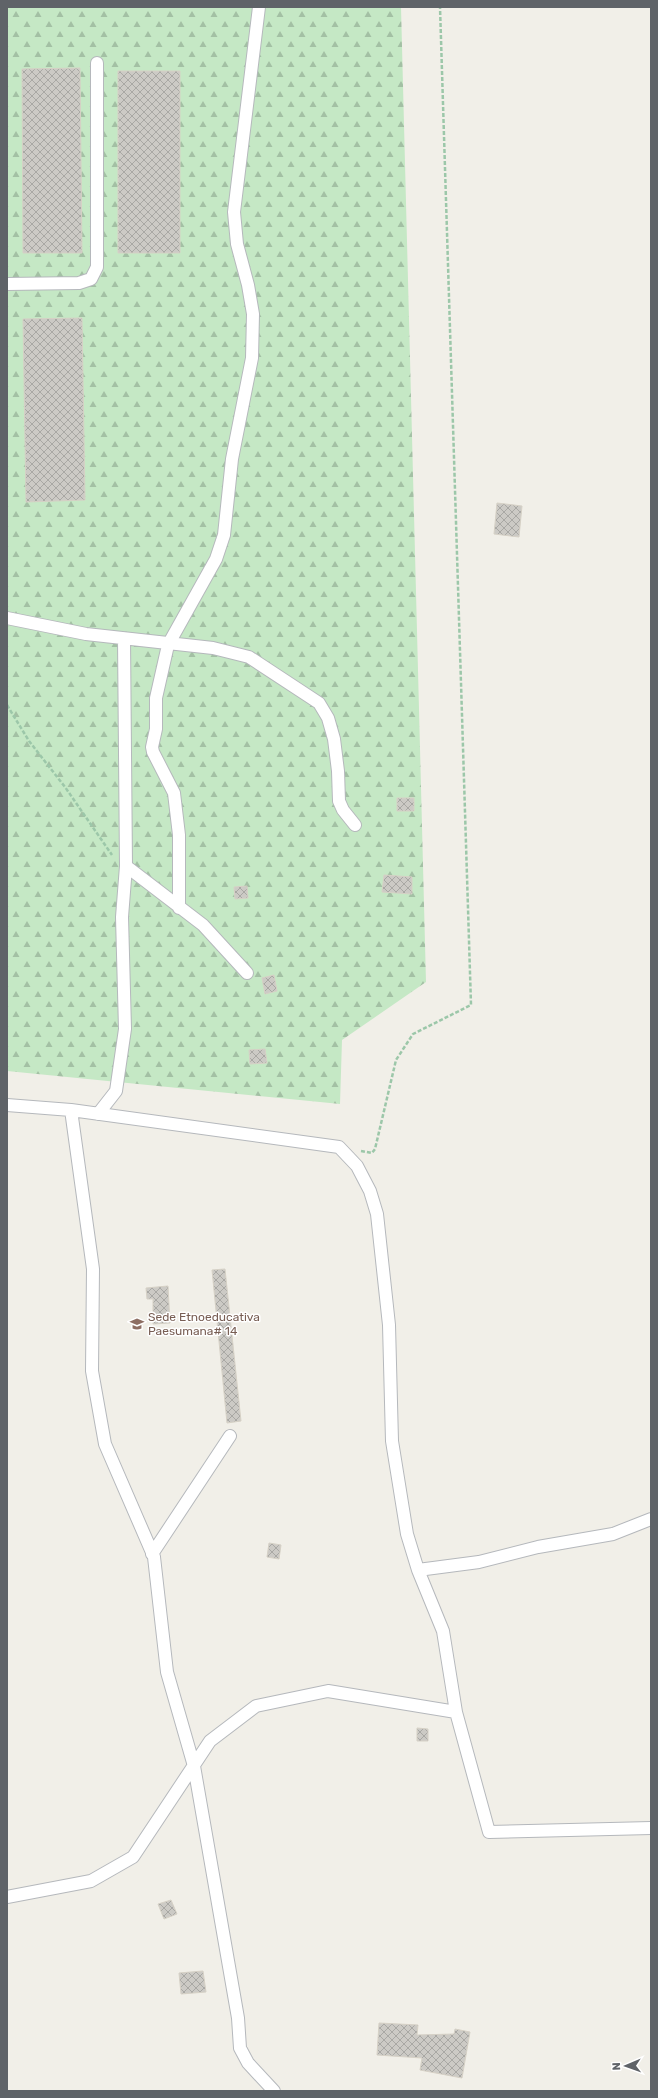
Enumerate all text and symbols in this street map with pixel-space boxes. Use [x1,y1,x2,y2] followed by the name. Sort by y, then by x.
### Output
[148,1310,260,1338] place label: Sede Etnoeducativa Paesumana# 14
[129,1316,145,1332] school or university icon: Sede Etnoeducativa Paesumana# 14
[606,2046,646,2086] north arrow
[610,2062,623,2071] text: N

